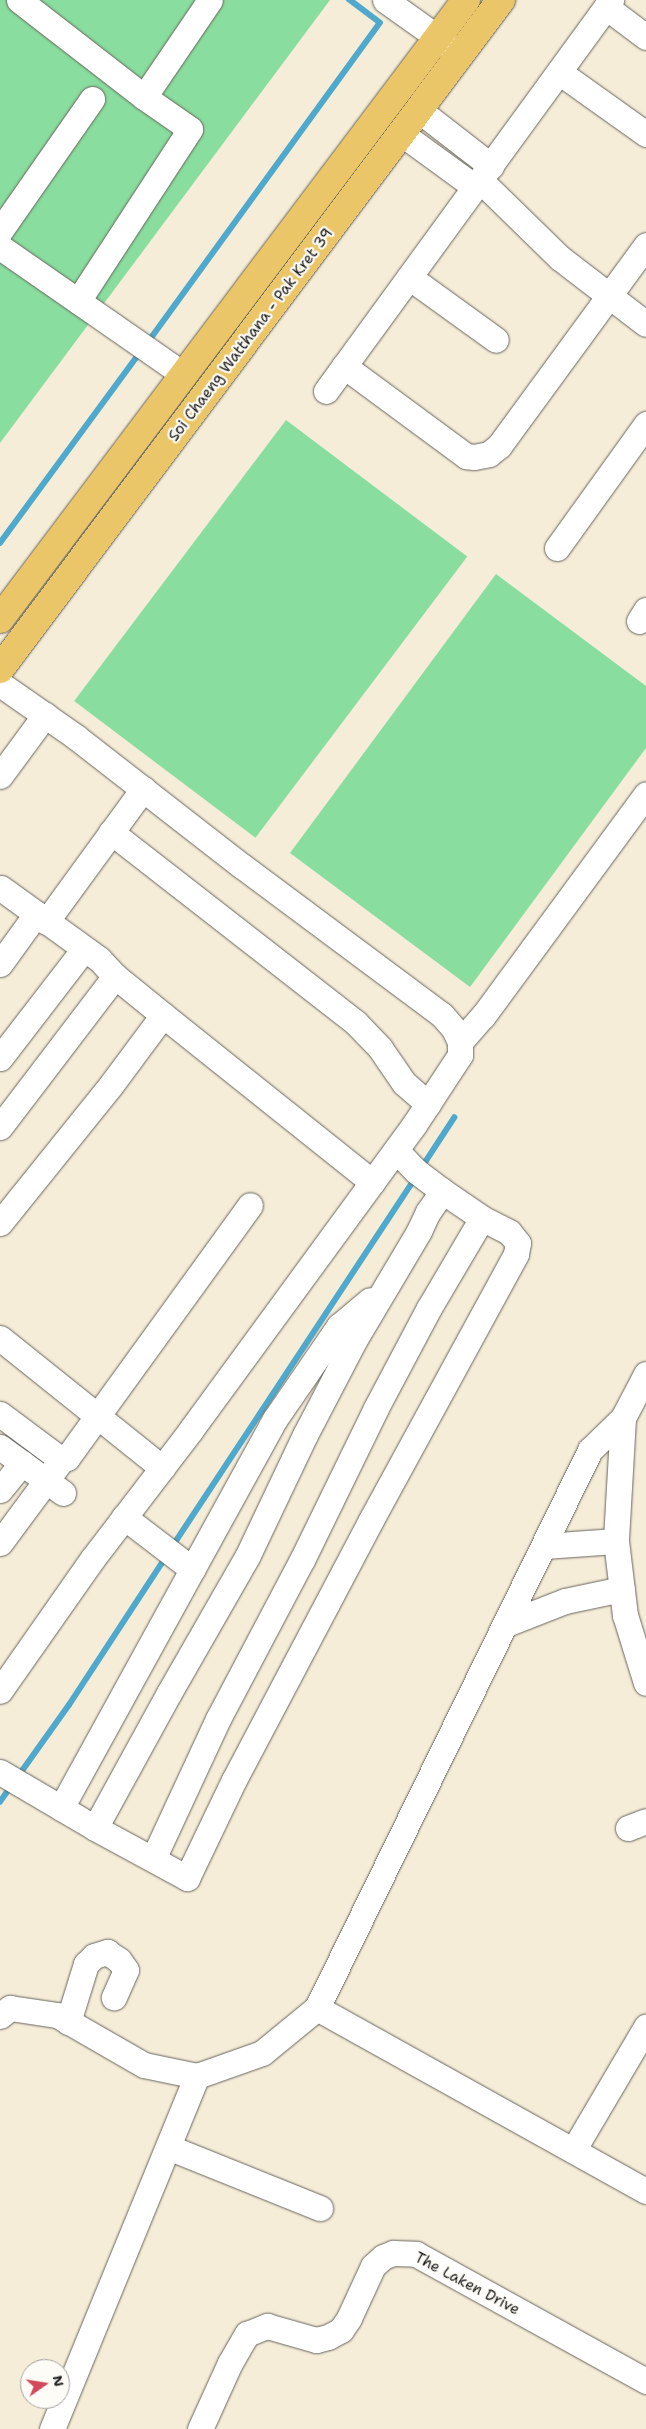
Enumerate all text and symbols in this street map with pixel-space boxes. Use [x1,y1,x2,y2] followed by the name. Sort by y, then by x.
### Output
[165,225,337,445] street label: Soi Chaeng Watthana - Pak Kret 39
[411,2249,523,2319] street label: The Laken Drive
[20,2359,70,2409] north arrow
[49,2373,69,2388] text: N

